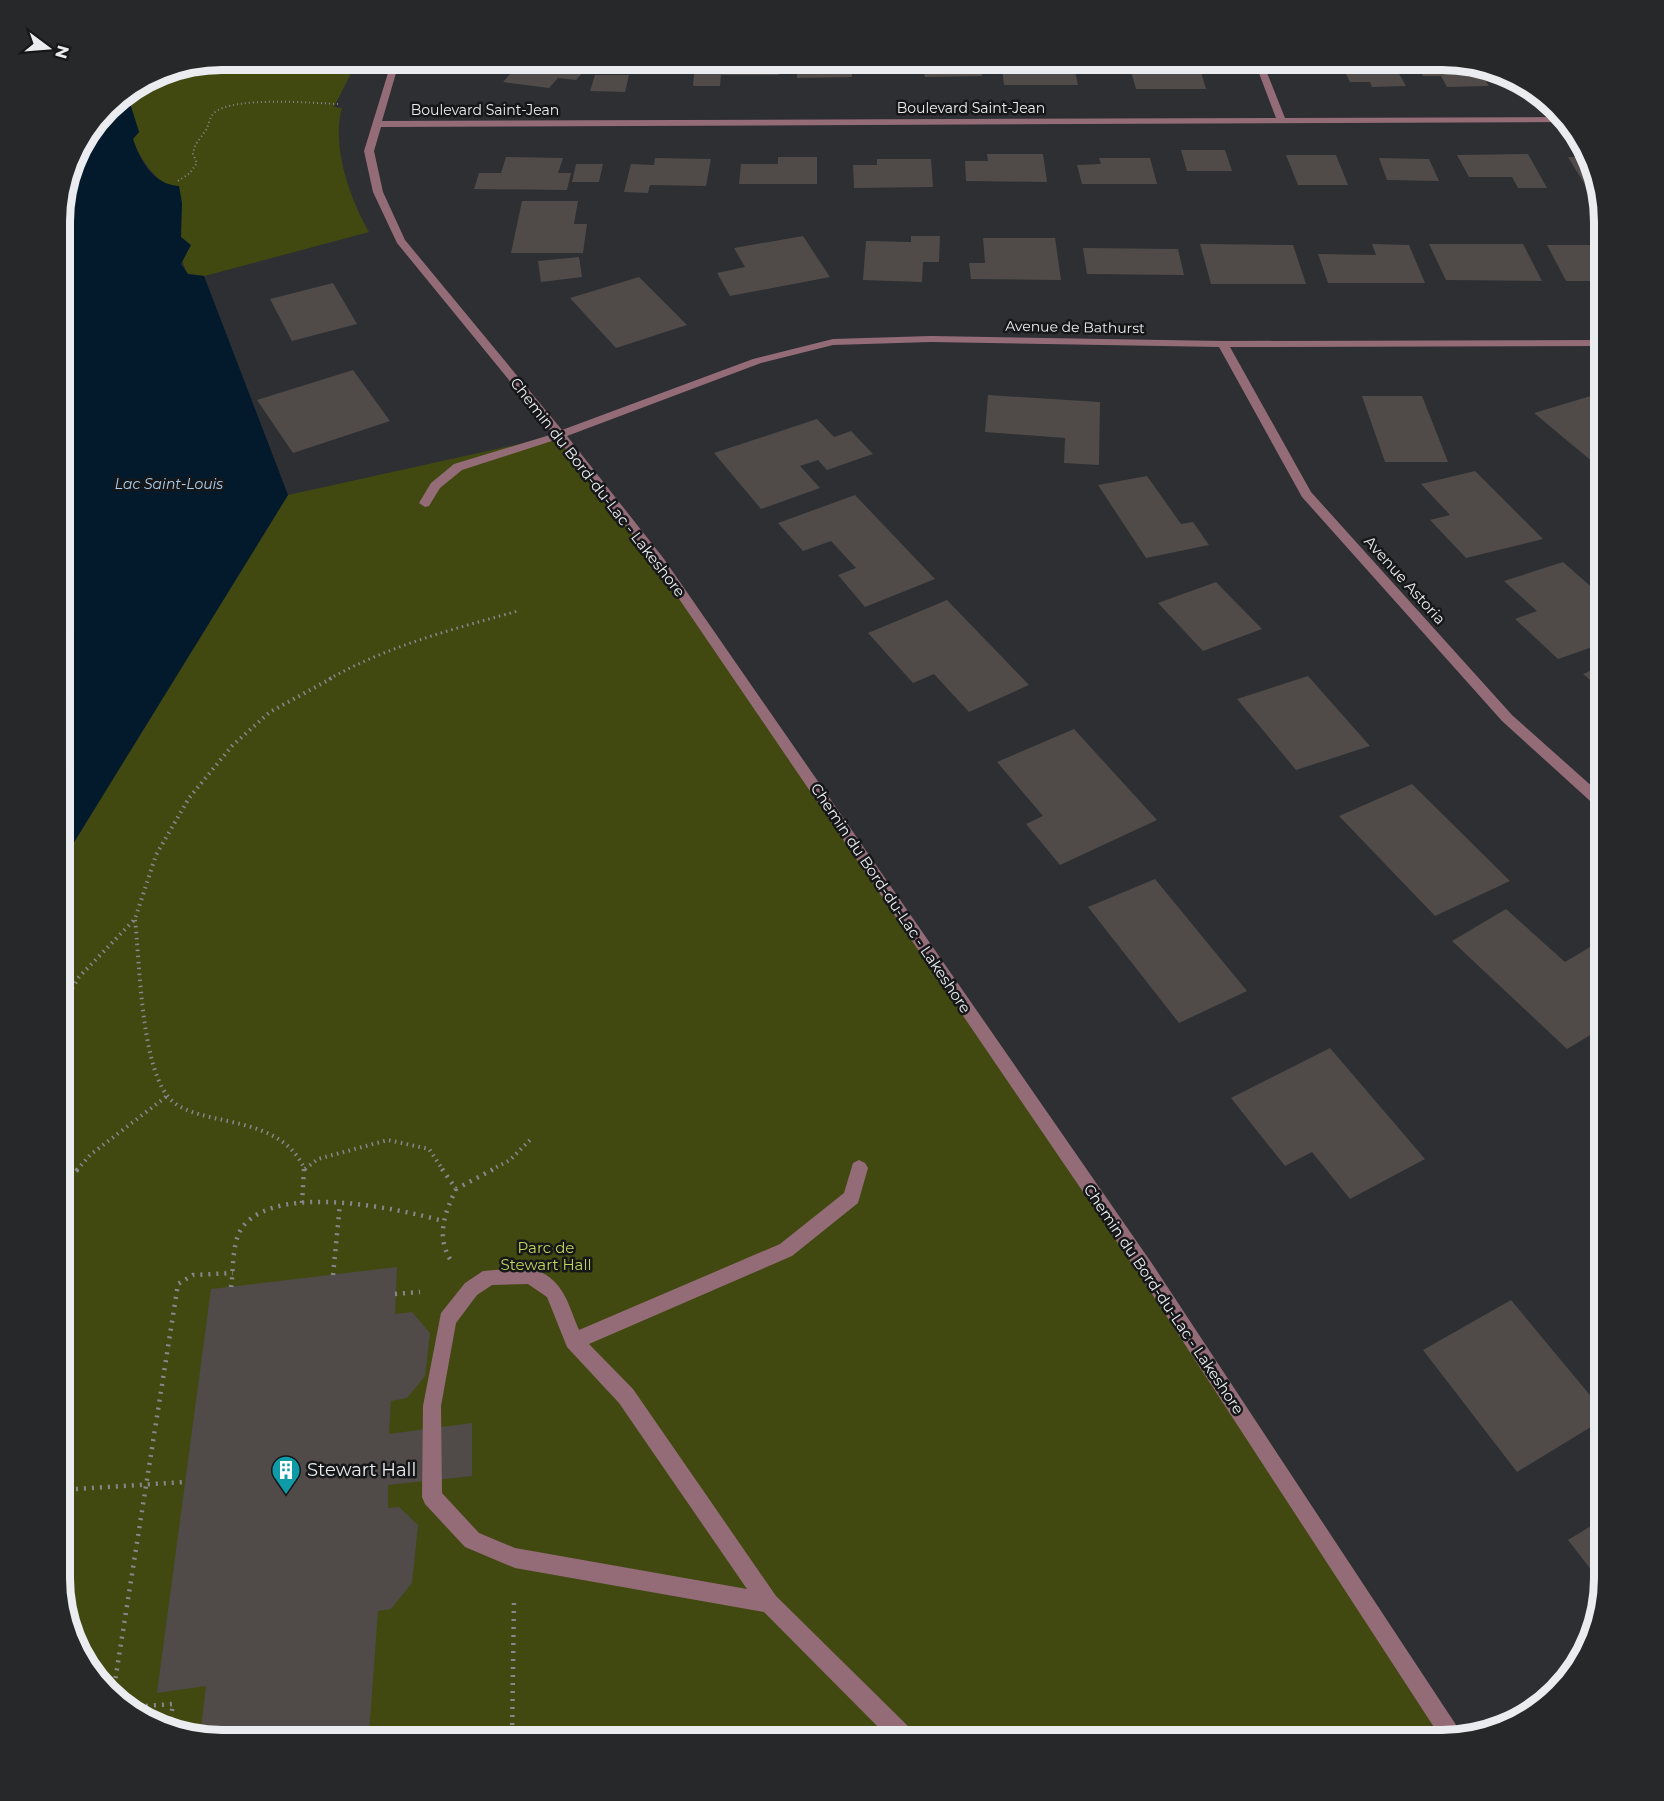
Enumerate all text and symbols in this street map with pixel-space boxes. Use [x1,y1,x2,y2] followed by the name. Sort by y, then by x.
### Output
[18,18,78,78] north arrow
[51,43,73,61] text: N
[897,99,1045,117] street label: Boulevard Saint-Jean
[411,101,559,119] street label: Boulevard Saint-Jean
[1005,317,1145,337] street label: Avenue de Bathurst
[506,373,690,601] street label: Chemin du Bord-du-Lac - Lakeshore
[115,475,223,493] water label: Lac Saint-Louis
[1360,532,1450,628] street label: Avenue Astoria
[807,779,975,1017] street label: Chemin du Bord-du-Lac - Lakeshore
[1080,1180,1248,1418] street label: Chemin du Bord-du-Lac - Lakeshore
[500,1238,592,1274] park label: Parc de Stewart Hall
[270,1454,302,1496] building icon: Stewart Hall
[307,1459,416,1481] place label: Stewart Hall

